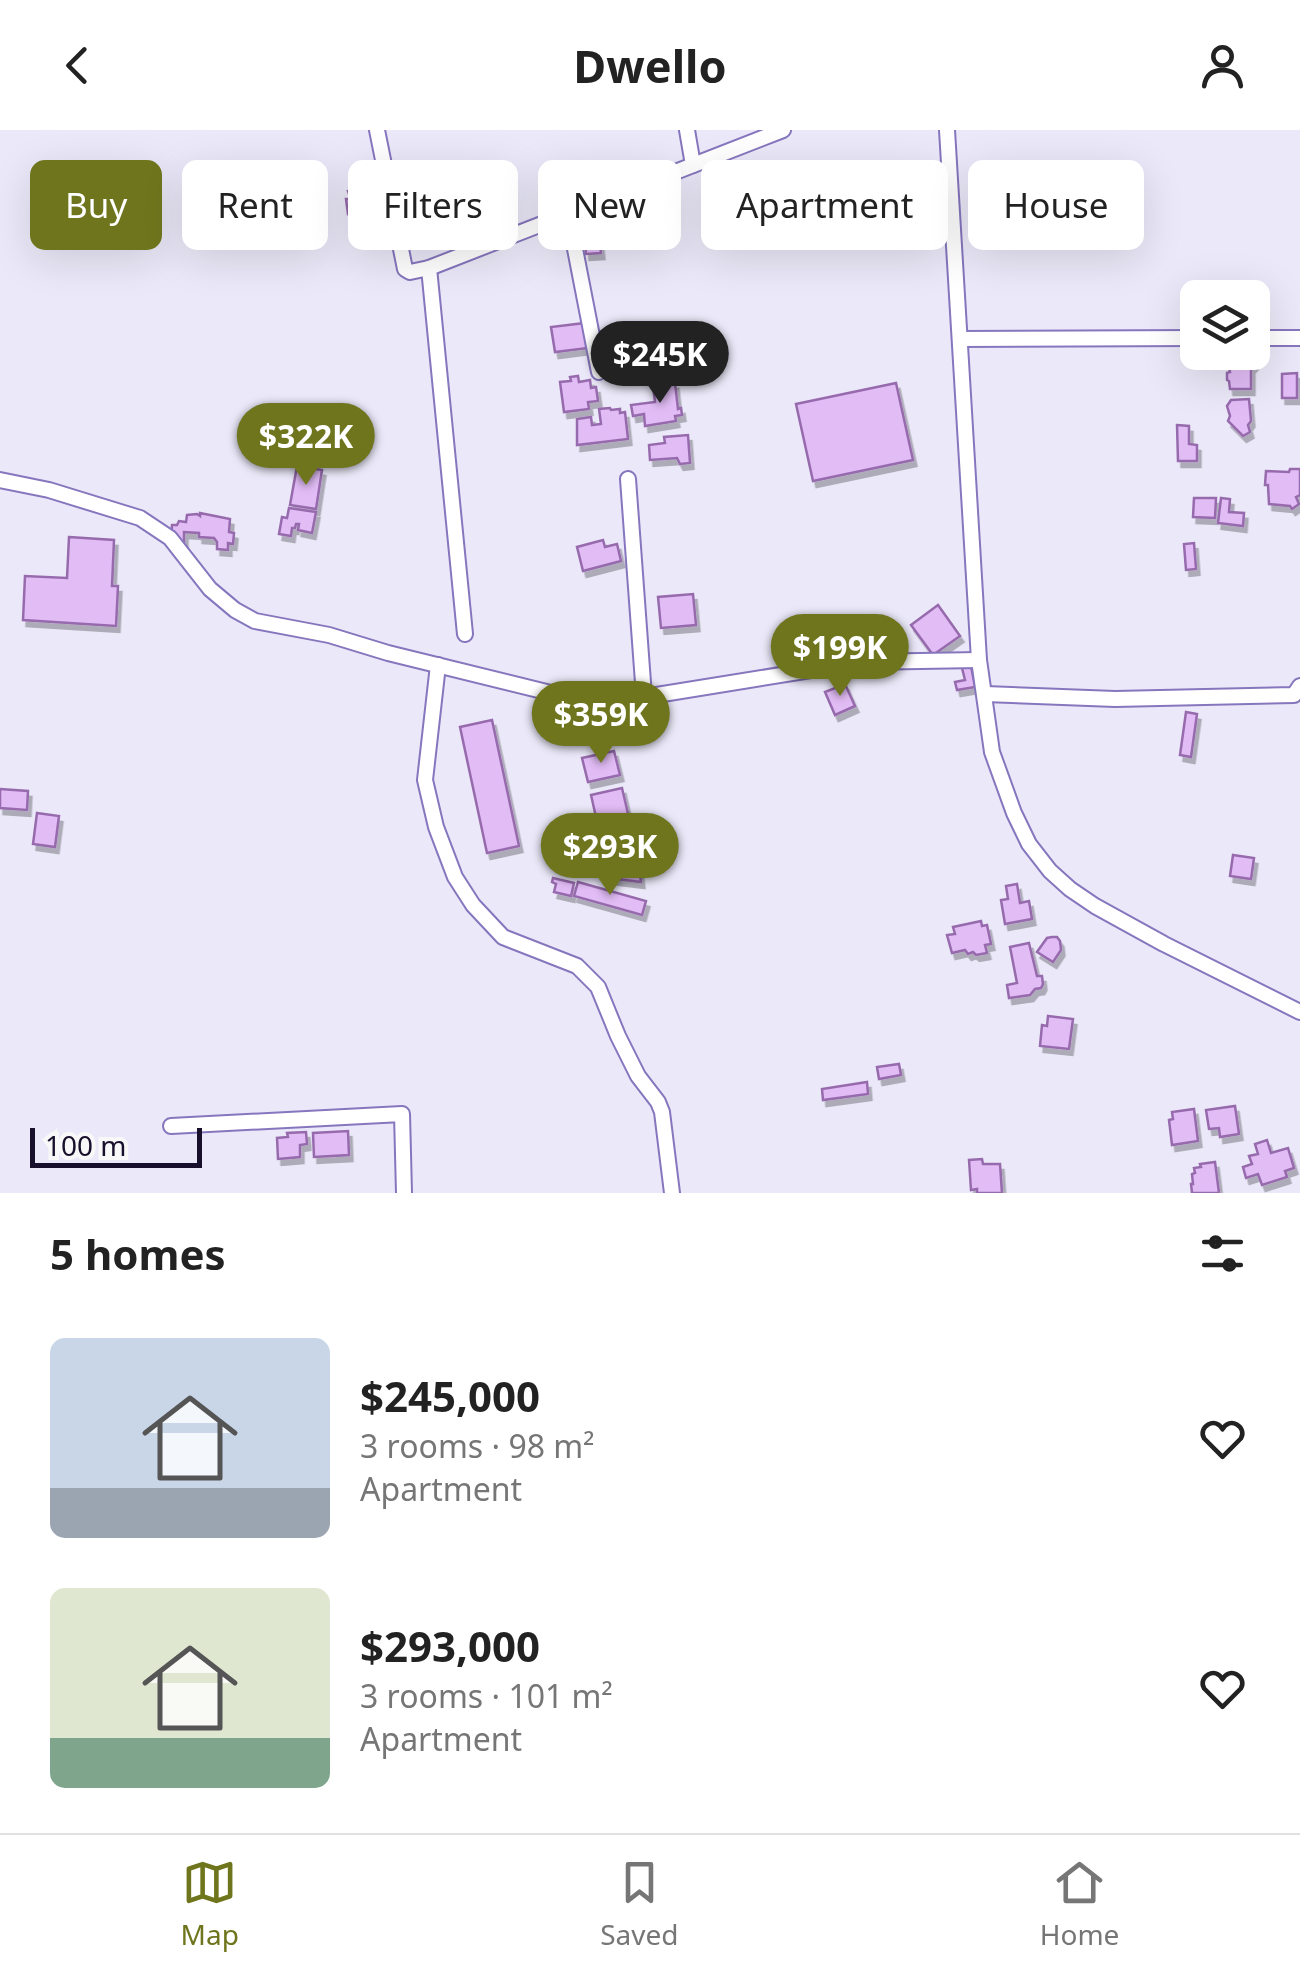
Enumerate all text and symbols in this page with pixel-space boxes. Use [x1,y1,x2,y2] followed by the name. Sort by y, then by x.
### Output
[573,35,727,96] text: Dwello
[50,38,105,93] icon: back
[1195,38,1250,93] icon: person
[30,160,162,250] chip: Buy
[182,160,328,250] chip: Rent
[348,160,518,250] chip: Filters
[538,160,681,250] chip: New
[701,160,948,250] chip: Apartment
[968,160,1144,250] chip: House
[1180,280,1270,370] map controls
[1180,280,1270,370] button: layers
[590,321,730,406] pin: $245K
[613,332,707,375] text: $245K
[236,403,376,488] pin: $322K
[259,414,353,457] text: $322K
[770,614,910,699] pin: $199K
[793,625,887,668] text: $199K
[531,681,671,766] pin: $359K
[554,692,648,735] text: $359K
[540,813,680,898] pin: $293K
[563,824,657,867] text: $293K
[30,1123,202,1168] scale bar
[45,1126,127,1164] text: 100 m
[50,1225,226,1282] text: 5 homes
[1195,1226,1250,1281] icon: filters
[360,1367,540,1424] text: $245,000
[130,1378,250,1498] icon: home
[1195,1411,1250,1466] icon: heart
[360,1424,594,1467] text: 3 rooms · 98 m²
[360,1467,522,1510] text: Apartment
[360,1617,540,1674] text: $293,000
[130,1628,250,1748] icon: home
[1195,1661,1250,1716] icon: heart
[360,1674,613,1717] text: 3 rooms · 101 m²
[360,1717,522,1760] text: Apartment
[181,1855,239,1953] tab: Map
[600,1855,678,1953] tab: Saved
[1040,1855,1119,1953] tab: Home

